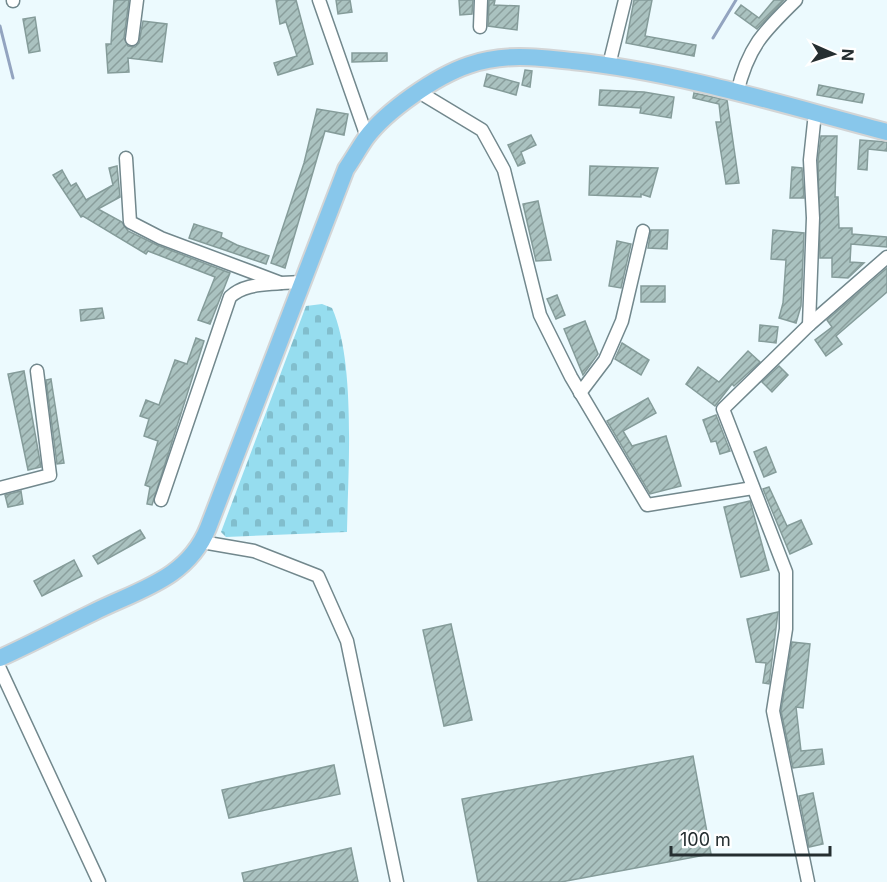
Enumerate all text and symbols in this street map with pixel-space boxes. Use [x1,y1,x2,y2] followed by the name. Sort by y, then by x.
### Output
[803,24,863,84] north arrow
[838,48,858,61] text: N
[671,819,830,857] scale bar
[680,829,731,850] text: 100 m

